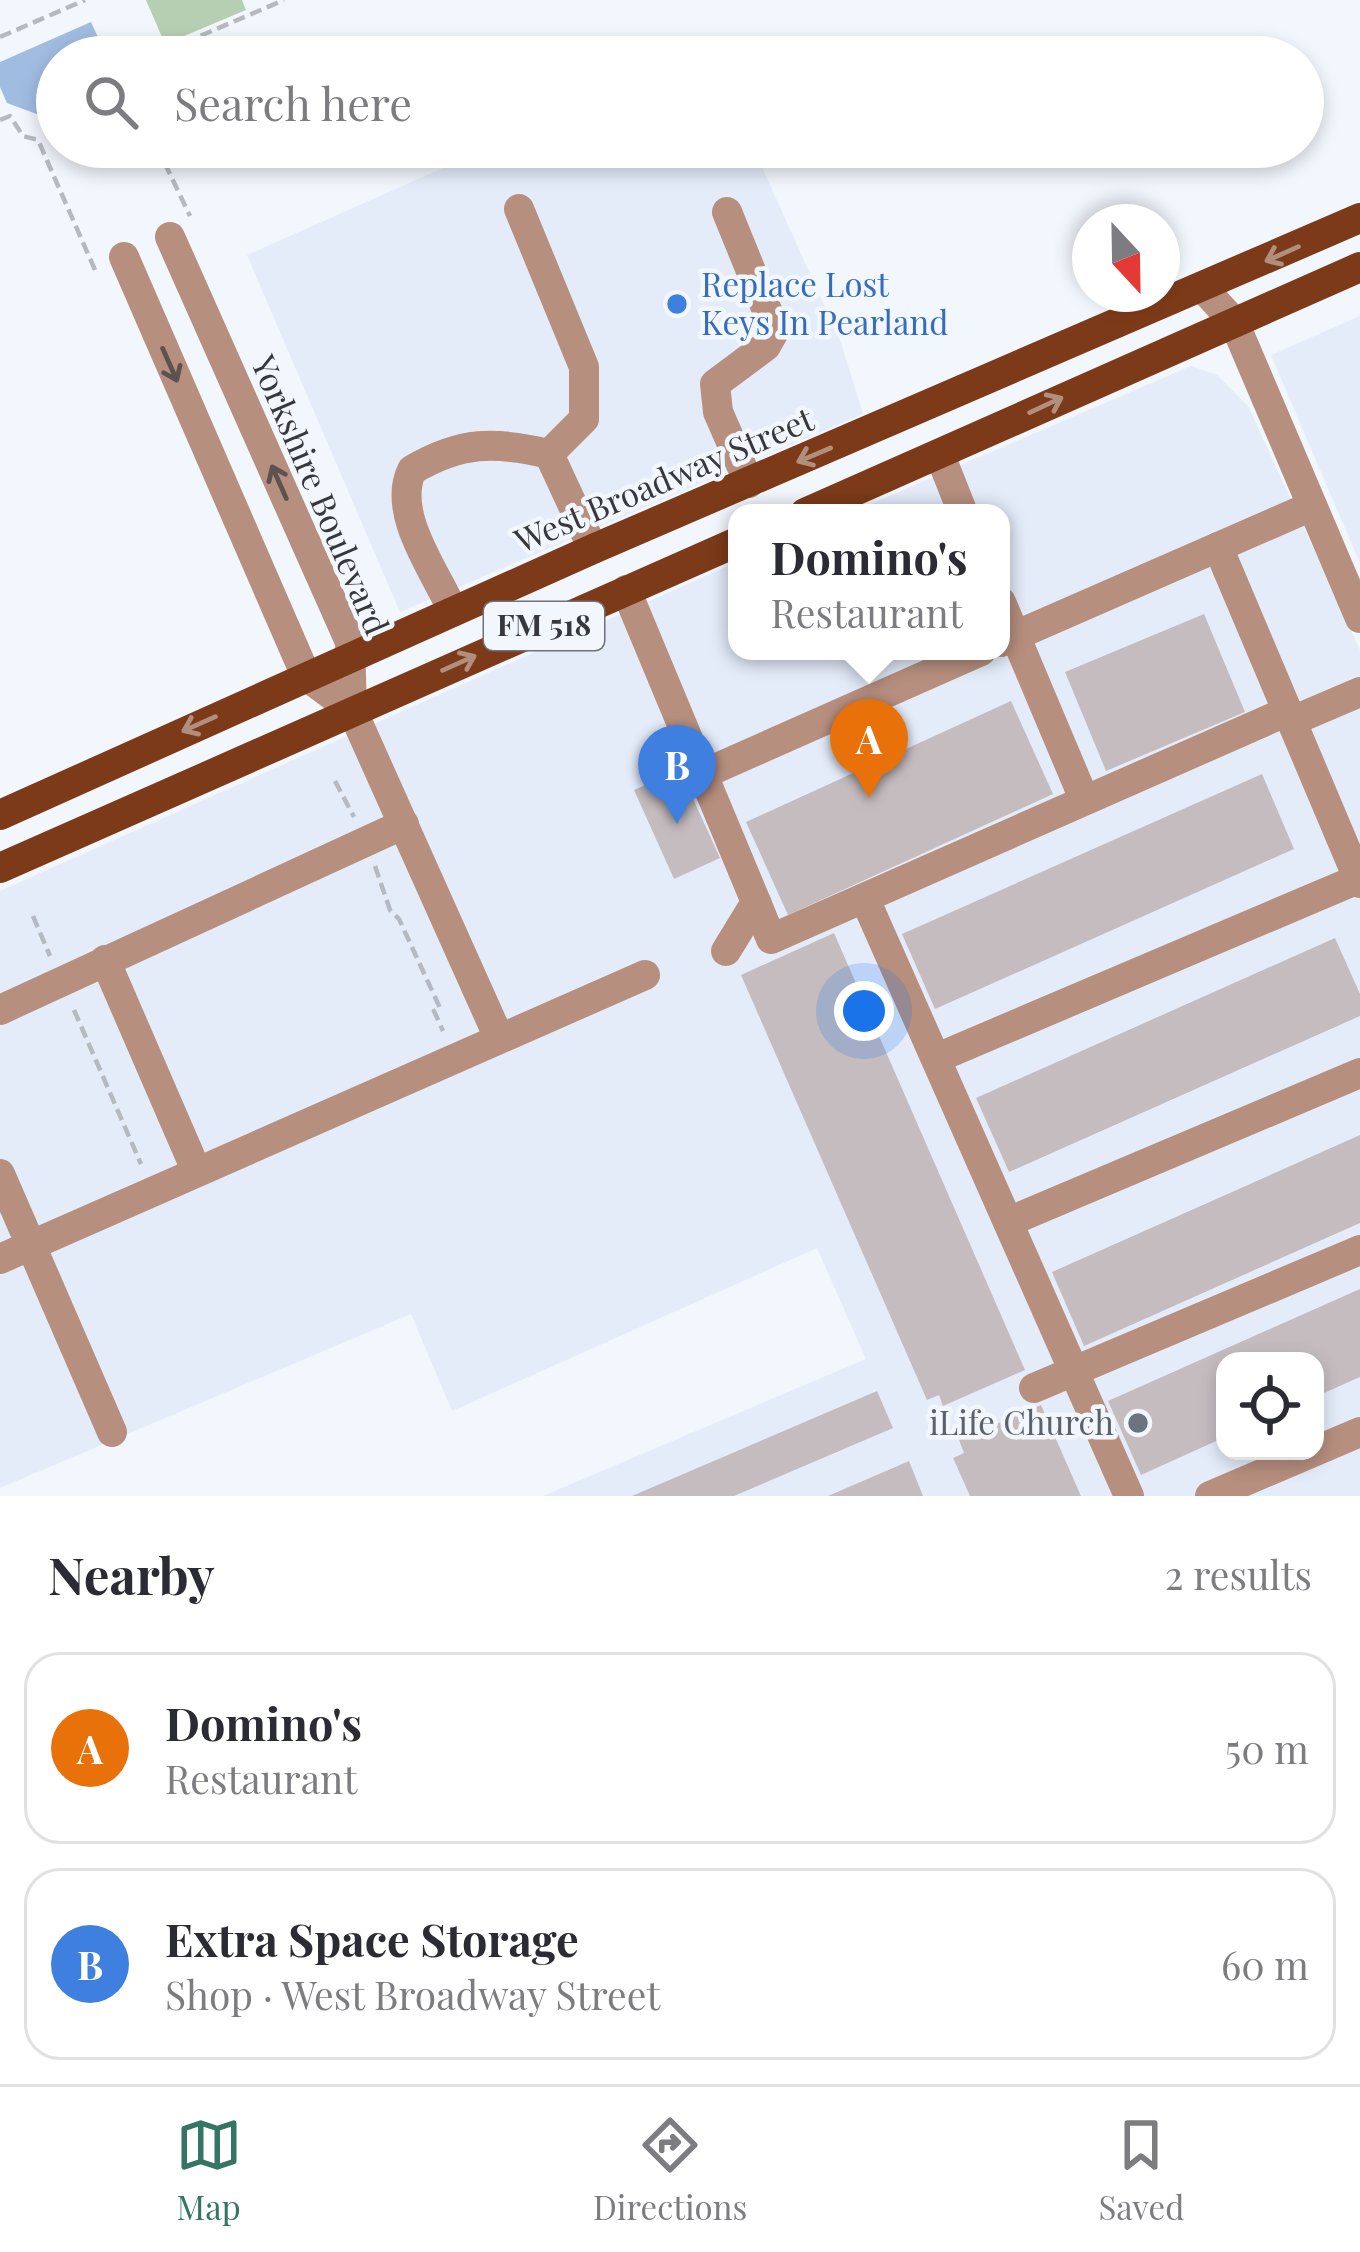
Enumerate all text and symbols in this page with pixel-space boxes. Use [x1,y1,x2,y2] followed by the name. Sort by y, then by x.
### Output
[36,36,1324,168] search box
[78,69,144,135] icon: search
[174,72,412,132] text: Search here
[1072,204,1180,312] north arrow
[1265,244,1301,266] one-way arrow
[701,261,948,343] place label: Replace Lost Keys In Pearland
[664,291,690,317] marker: Replace Lost Keys In Pearland
[161,346,183,382] one-way arrow
[243,347,401,641] street label: Yorkshire Boulevard
[1027,393,1063,415] one-way arrow
[506,395,821,561] street label: West Broadway Street
[796,445,832,467] one-way arrow
[266,465,288,501] one-way arrow
[728,504,1010,660] popup
[771,526,967,586] text: Domino's
[771,586,963,638] text: Restaurant
[484,602,604,650] road number: FM 518
[440,651,476,673] one-way arrow
[830,699,908,798] pin: A
[182,715,218,737] one-way arrow
[638,725,716,824] pin: B
[834,981,894,1041] your location
[1216,1352,1324,1460] map controls
[1216,1352,1324,1460] button: locate
[929,1399,1114,1443] place label: iLife Church
[1125,1410,1151,1436] marker: iLife Church
[48,1540,214,1608] text: Nearby
[1165,1548,1312,1600] text: 2 results
[165,1692,362,1752] text: Domino's
[77,1722,103,1774] text: A
[1225,1722,1309,1774] text: 50 m
[165,1752,357,1804] text: Restaurant
[165,1908,579,1968] text: Extra Space Storage
[77,1938,103,1990] text: B
[1221,1938,1309,1990] text: 60 m
[165,1968,660,2020] text: Shop · West Broadway Street
[176,2112,242,2228] tab: Map
[593,2112,747,2228] tab: Directions
[1099,2112,1184,2228] tab: Saved

